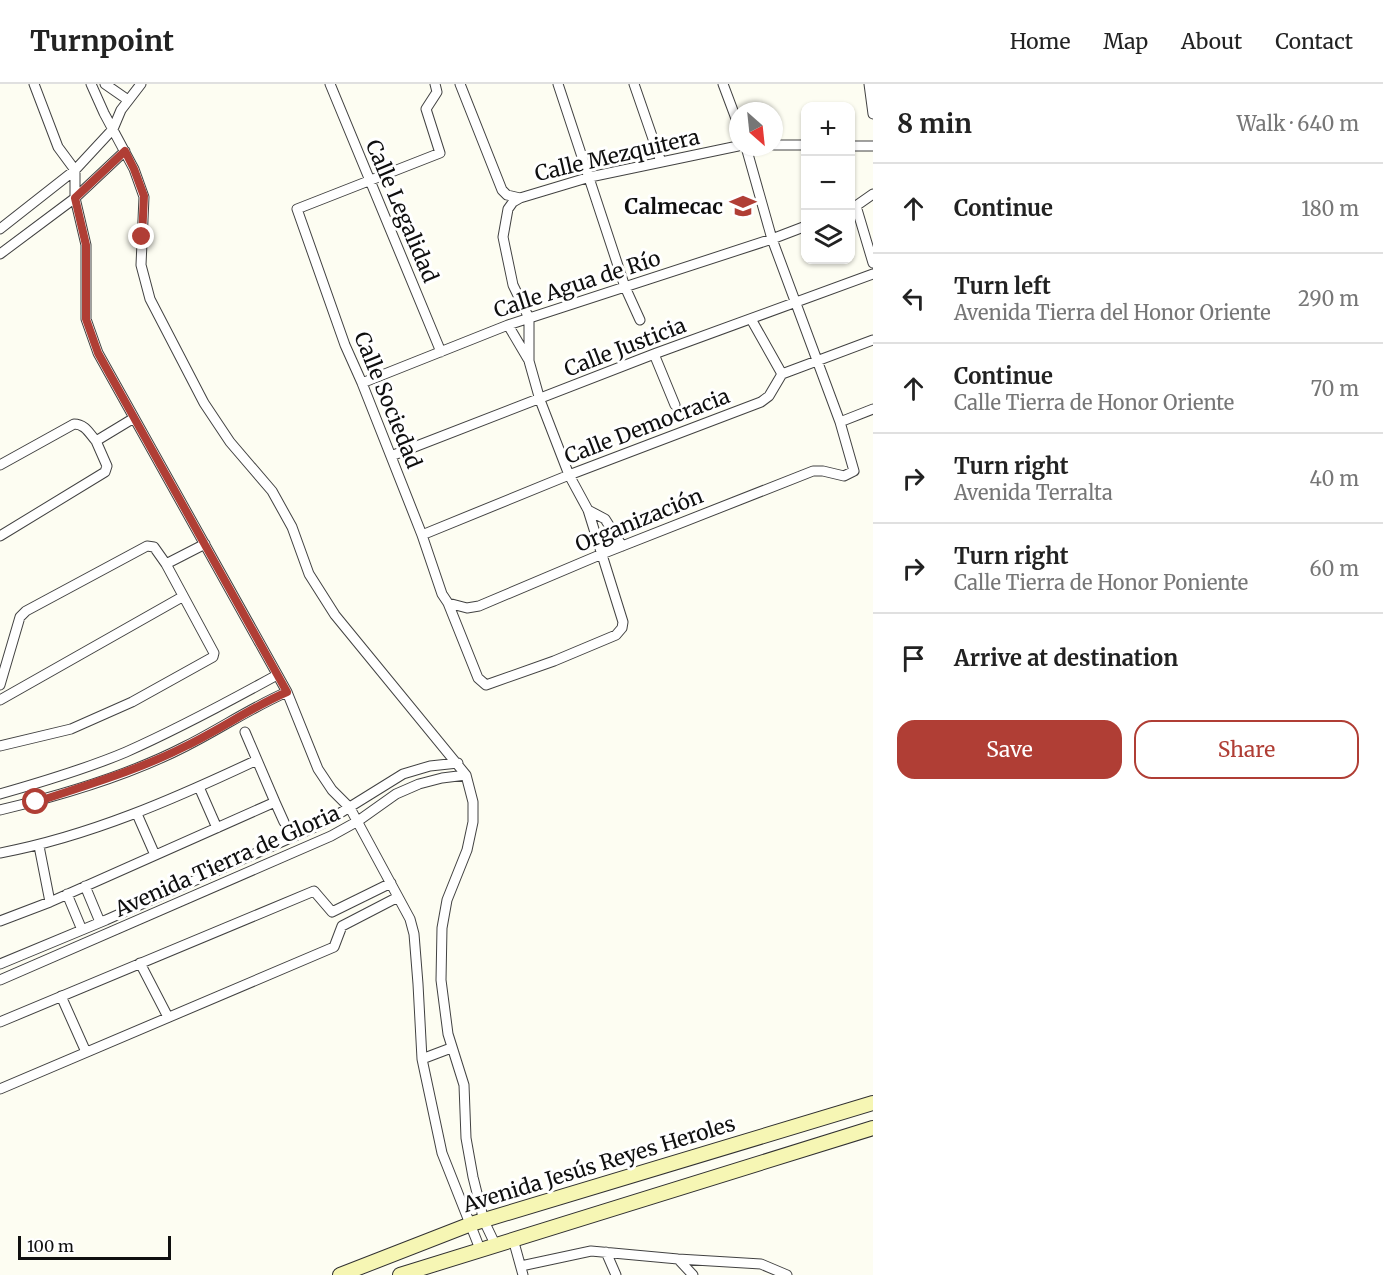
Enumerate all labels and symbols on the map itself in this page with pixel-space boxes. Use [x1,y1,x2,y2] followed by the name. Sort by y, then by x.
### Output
[729,102,783,156] north arrow
[532,123,702,187] street label: Calle Mezquitera
[360,135,444,287] street label: Calle Legalidad
[728,191,758,221] school or university icon: Calmecac
[625,193,723,220] place label: Calmecac
[128,223,154,249] route end
[490,244,664,324] street label: Calle Agua de Río
[560,311,690,383] street label: Calle Justicia
[348,328,428,473] street label: Calle Sociedad
[561,382,733,470] street label: Calle Democracia
[571,482,707,558] street label: Organización
[22,788,48,814] route start
[109,799,344,923] street label: Avenida Tierra de Gloria
[459,1110,738,1219] street label: Avenida Jesús Reyes Heroles
[18,1233,171,1260] scale bar

